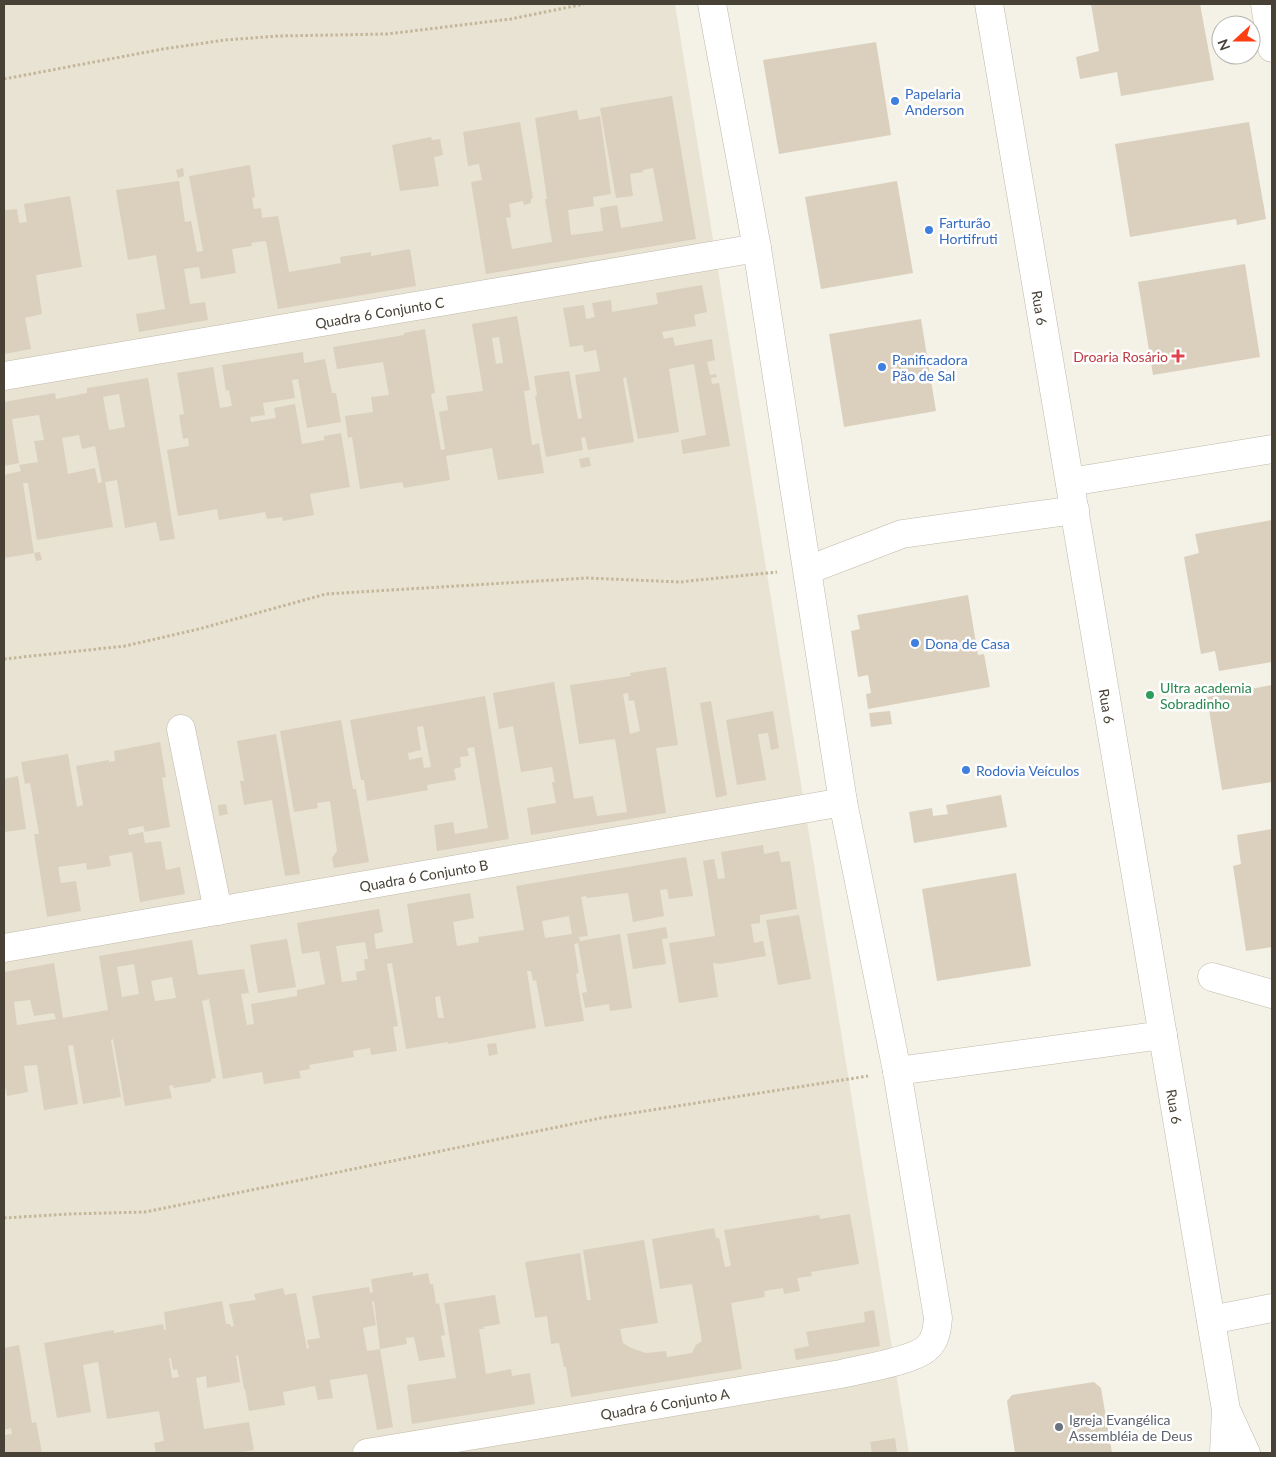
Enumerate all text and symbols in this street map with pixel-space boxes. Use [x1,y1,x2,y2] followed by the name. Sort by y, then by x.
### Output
[1211,15,1261,65] north arrow
[1214,37,1233,53] text: N
[905,85,964,118] place label: Papelaria Anderson
[889,95,901,107] marker: Papelaria Anderson
[939,214,998,247] place label: Farturão Hortifruti
[923,224,935,236] marker: Farturão Hortifruti
[1029,289,1051,326] street label: Rua 6
[314,293,446,331] street label: Quadra 6 Conjunto C
[1073,348,1168,365] place label: Droaria Rosário
[1172,350,1184,362] marker: Droaria Rosário
[892,351,968,384] place label: Panificadora Pão de Sal
[876,361,888,373] marker: Panificadora Pão de Sal
[925,635,1010,652] place label: Dona de Casa
[909,637,921,649] marker: Dona de Casa
[1160,679,1252,712] place label: Ultra academia Sobradinho
[1096,687,1119,725] street label: Rua 6
[1144,689,1156,701] marker: Ultra academia Sobradinho
[976,762,1079,779] place label: Rodovia Veículos
[960,764,972,776] marker: Rodovia Veículos
[358,855,489,895] street label: Quadra 6 Conjunto B
[1164,1088,1186,1125] street label: Rua 6
[599,1384,731,1422] street label: Quadra 6 Conjunto A
[1069,1411,1193,1444] place label: Igreja Evangélica Assembléia de Deus
[1053,1421,1065,1433] marker: Igreja Evangélica Assembléia de Deus

